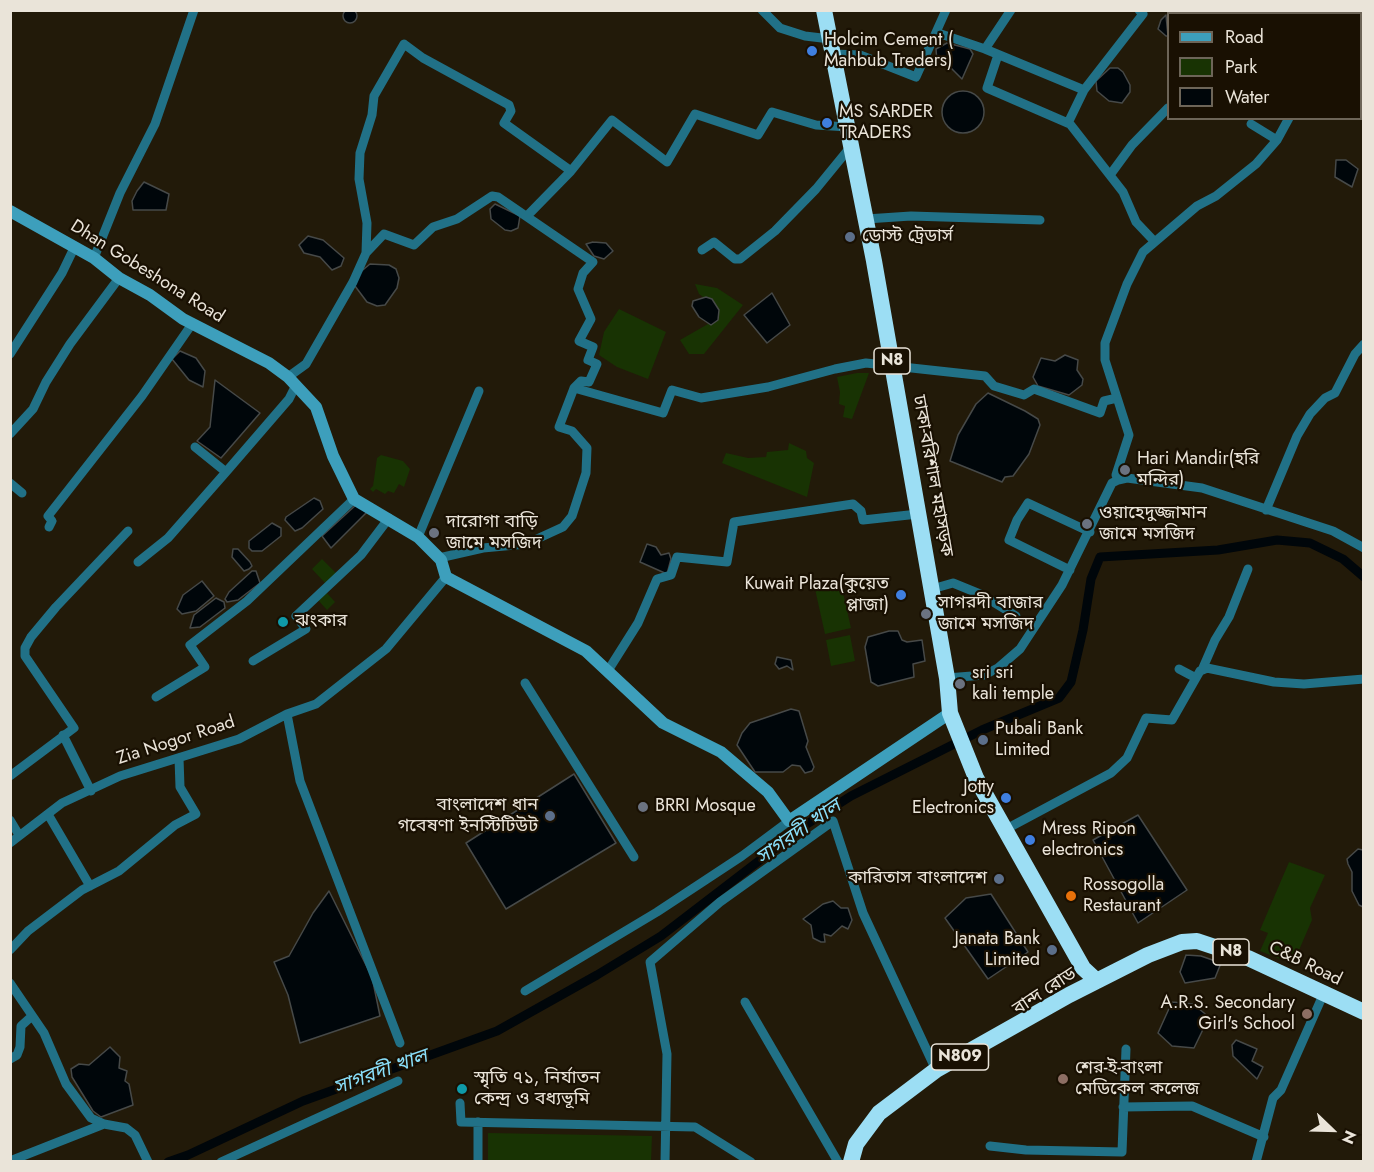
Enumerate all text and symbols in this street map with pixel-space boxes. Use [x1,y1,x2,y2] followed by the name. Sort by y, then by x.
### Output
[1167,12,1362,120] legend
[1225,24,1264,50] text: Road
[824,30,953,72] place label: Holcim Cement ( Mahbub Treders)
[805,44,819,58] marker: Holcim Cement ( Mahbub Treders)
[1225,54,1257,80] text: Park
[1225,84,1269,110] text: Water
[839,102,933,144] place label: MS SARDER TRADERS
[820,116,834,130] marker: MS SARDER TRADERS
[66,216,228,328] street label: Dhan Gobeshona Road
[862,226,953,248] place label: ডোস্ট ট্রেডার্স
[843,230,857,244] marker: ডোস্ট ট্রেডার্স
[874,348,910,374] road number: N8
[907,394,957,558] street label: ঢাকা-বরিশাল মহাসড়ক
[1137,449,1259,492] place label: Hari Mandir(হরি মন্দির)
[1118,463,1132,477] marker: Hari Mandir(হরি মন্দির)
[1099,503,1207,546] place label: ওয়াহেদুজ্জামান জামে মসজিদ
[446,512,542,554] place label: দারোগা বাড়ি জামে মসজিদ
[1080,517,1094,531] marker: ওয়াহেদুজ্জামান জামে মসজিদ
[427,526,441,540] marker: দারোগা বাড়ি জামে মসজিদ
[744,574,889,616] place label: Kuwait Plaza(কুয়েত প্লাজা)
[894,588,908,602] marker: Kuwait Plaza(কুয়েত প্লাজা)
[938,593,1043,636] place label: সাগরদী বাজার জামে মসজিদ
[919,607,933,621] marker: সাগরদী বাজার জামে মসজিদ
[295,611,347,633] place label: ঝংকার
[276,615,290,629] marker: ঝংকার
[972,663,1054,706] place label: sri sri kali temple
[953,677,967,691] marker: sri sri kali temple
[114,712,238,770] street label: Zia Nogor Road
[995,719,1083,762] place label: Pubali Bank Limited
[976,733,990,747] marker: Pubali Bank Limited
[912,777,994,820] place label: Jotty Electronics
[999,791,1013,805] marker: Jotty Electronics
[398,795,538,838] place label: বাংলাদেশ ধান গবেষণা ইনস্টিটিউট
[752,795,846,871] water label: সাগরদী খাল
[655,796,756,818] place label: BRRI Mosque
[636,800,650,814] marker: BRRI Mosque
[543,809,557,823] marker: বাংলাদেশ ধান গবেষণা ইনস্টিটিউট
[1042,819,1136,862] place label: Mress Ripon electronics
[1023,833,1037,847] marker: Mress Ripon electronics
[848,868,987,890] place label: কারিতাস বাংলাদেশ
[992,872,1006,886] marker: কারিতাস বাংলাদেশ
[1083,875,1164,918] place label: Rossogolla Restaurant
[1064,889,1078,903] marker: Rossogolla Restaurant
[954,929,1040,972] place label: Janata Bank Limited
[1265,937,1345,991] street label: C&B Road
[1213,939,1249,965] road number: N8
[1045,943,1059,957] marker: Janata Bank Limited
[1009,964,1081,1020] street label: বান্দ রোড
[1160,993,1295,1036] place label: A.R.S. Secondary Girl's School
[1300,1007,1314,1021] marker: A.R.S. Secondary Girl's School
[932,1044,988,1070] road number: N809
[331,1045,431,1101] water label: সাগরদী খাল
[1075,1058,1199,1100] place label: শের-ই-বাংলা মেডিকেল কলেজ
[474,1068,600,1110] place label: স্মৃতি ৭১, নির্যাতন কেন্দ্র ও বধ্যভূমি
[1056,1072,1070,1086] marker: শের-ই-বাংলা মেডিকেল কলেজ
[455,1082,469,1096] marker: স্মৃতি ৭১, নির্যাতন কেন্দ্র ও বধ্যভূমি
[1302,1100,1362,1160] north arrow
[1336,1127,1362,1148] text: N

